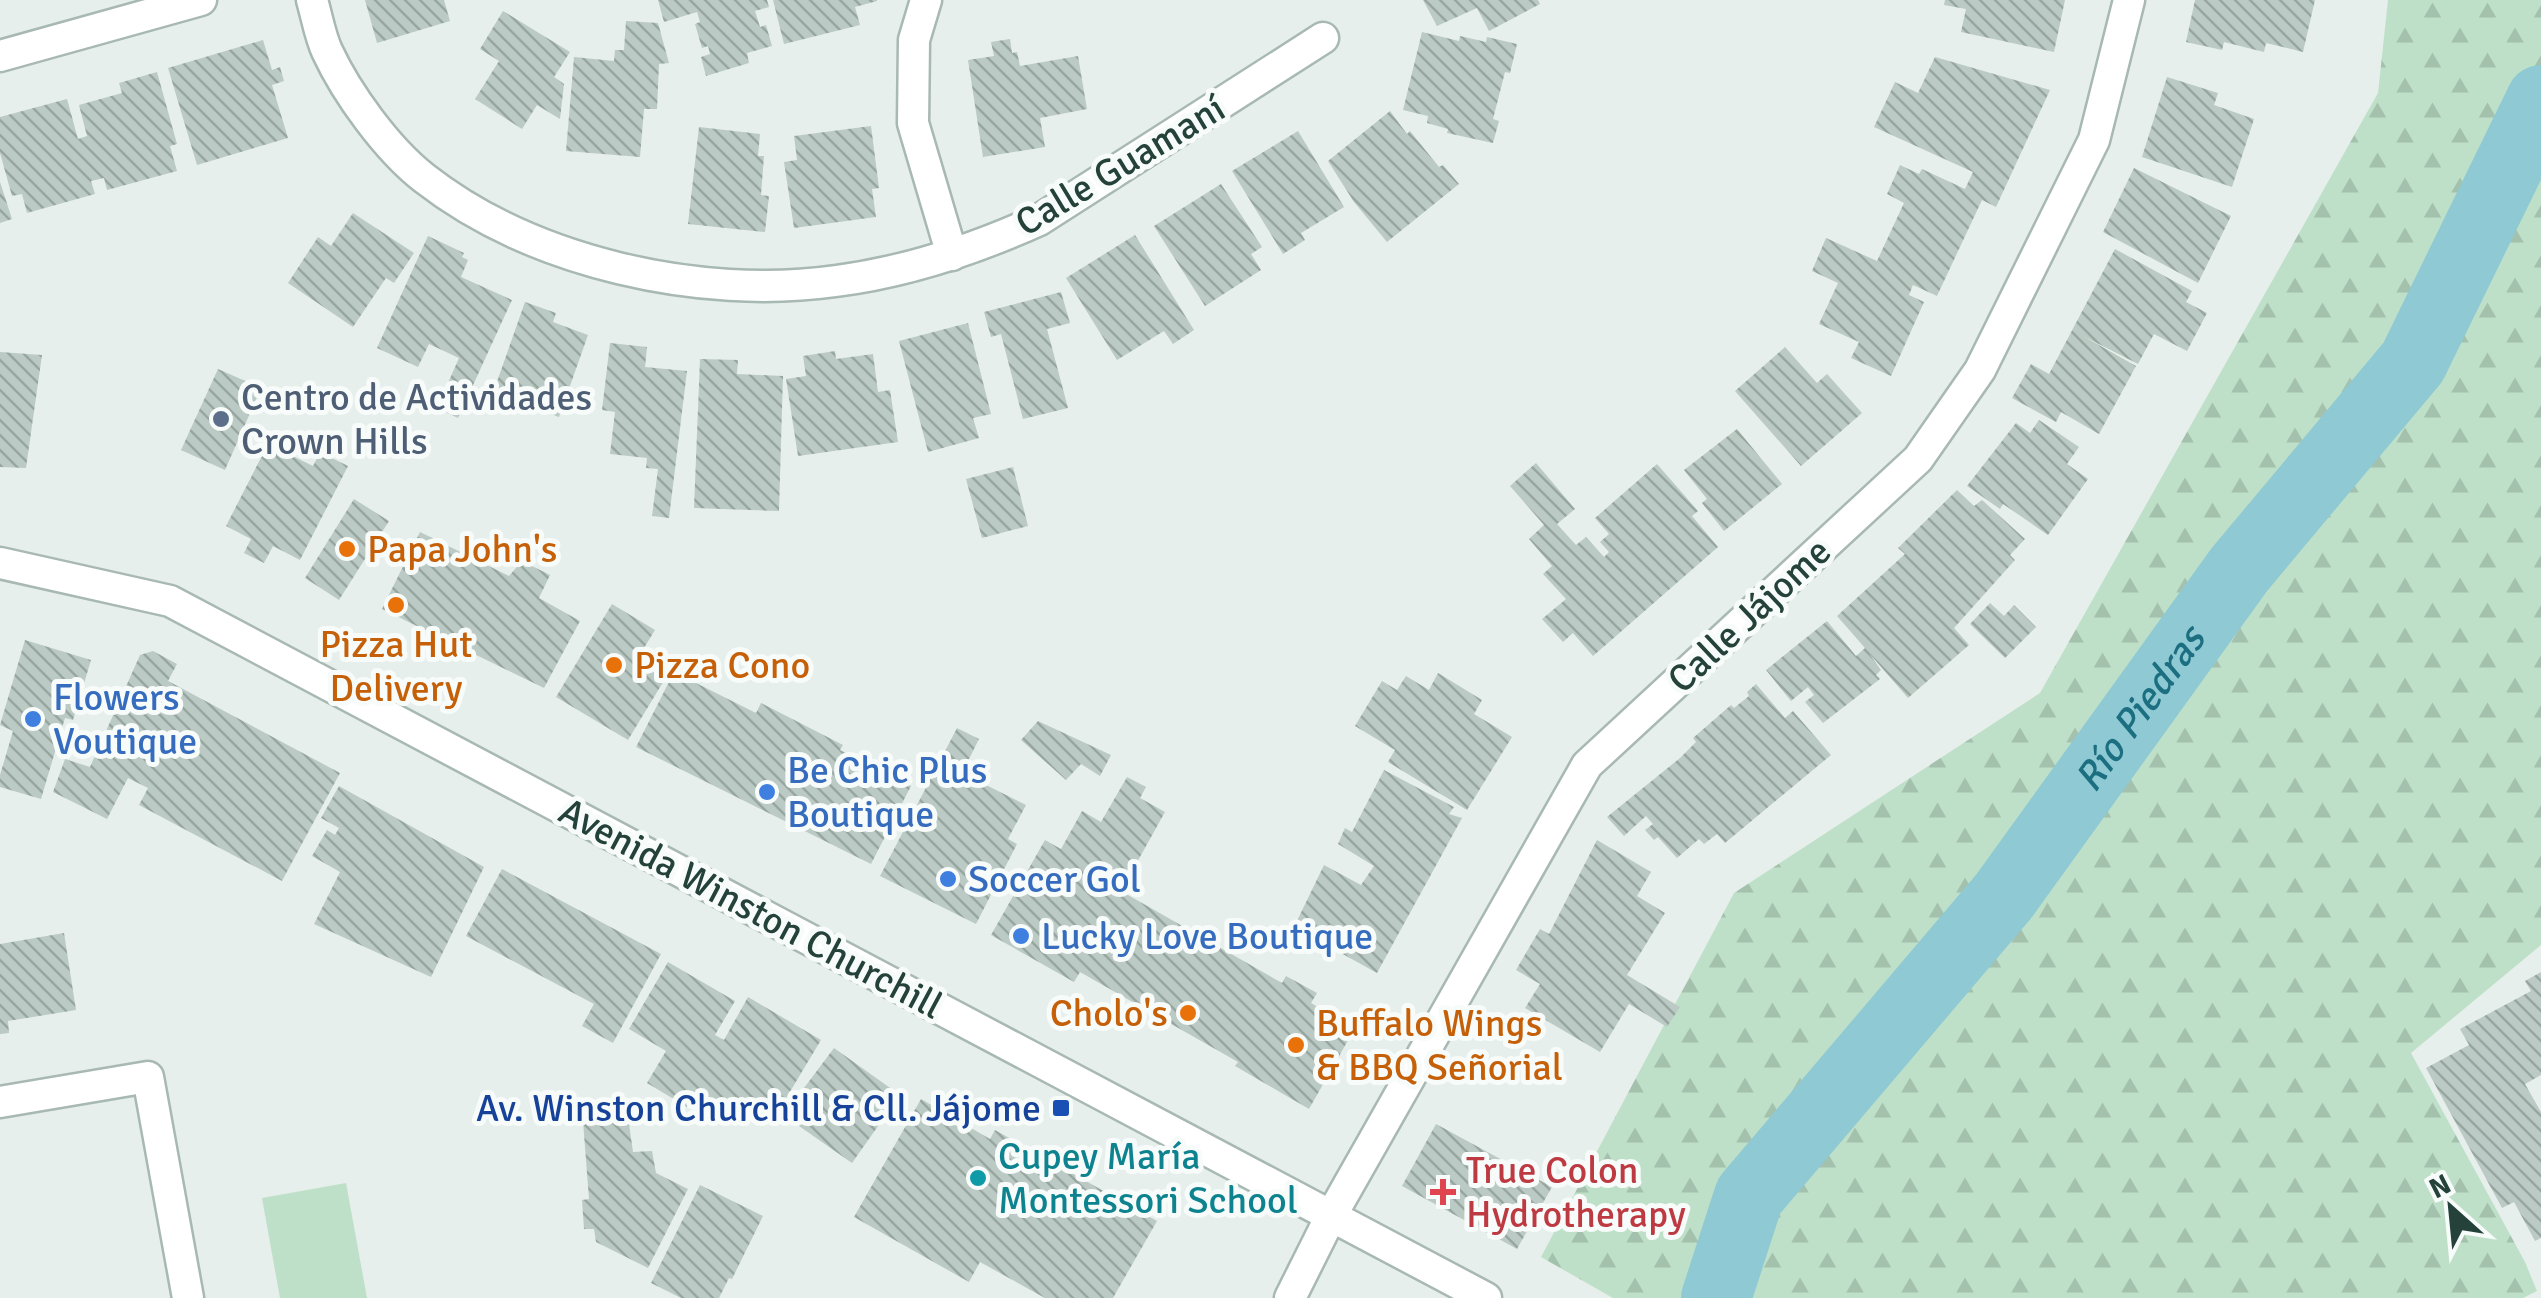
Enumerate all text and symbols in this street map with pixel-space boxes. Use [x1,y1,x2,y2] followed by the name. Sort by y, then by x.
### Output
[1007,84,1234,246] street label: Calle Guamaní
[241,374,592,465] place label: Centro de Actividades Crown Hills
[210,408,232,430] marker: Centro de Actividades Crown Hills
[367,526,557,573] place label: Papa John's
[1658,528,1841,703] street label: Calle Jájome
[336,538,358,560] marker: Papa John's
[385,594,407,616] marker: Pizza Hut Delivery
[2064,614,2218,801] water label: Río Piedras
[319,621,473,712] place label: Pizza Hut Delivery
[634,642,810,689] place label: Pizza Cono
[603,654,625,676] marker: Pizza Cono
[53,674,197,765] place label: Flowers Voutique
[22,708,44,730] marker: Flowers Voutique
[787,747,987,838] place label: Be Chic Plus Boutique
[756,781,778,803] marker: Be Chic Plus Boutique
[551,787,951,1030] street label: Avenida Winston Churchill
[968,856,1141,903] place label: Soccer Gol
[937,868,959,890] marker: Soccer Gol
[1041,913,1373,960] place label: Lucky Love Boutique
[1010,925,1032,947] marker: Lucky Love Boutique
[1050,990,1168,1037] place label: Cholo's
[1316,1000,1563,1091] place label: Buffalo Wings & BBQ Señorial
[1177,1002,1199,1024] marker: Cholo's
[1285,1034,1307,1056] marker: Buffalo Wings & BBQ Señorial
[476,1085,1041,1132] place label: Av. Winston Churchill & Cll. Jájome
[1050,1097,1072,1119] marker: Av. Winston Churchill & Cll. Jájome
[998,1133,1298,1224] place label: Cupey María Montessori School
[1466,1147,1686,1238] place label: True Colon Hydrotherapy
[2401,1158,2501,1258] north arrow
[967,1167,989,1189] marker: Cupey María Montessori School
[2424,1167,2457,1206] text: N
[1430,1179,1456,1205] marker: True Colon Hydrotherapy

